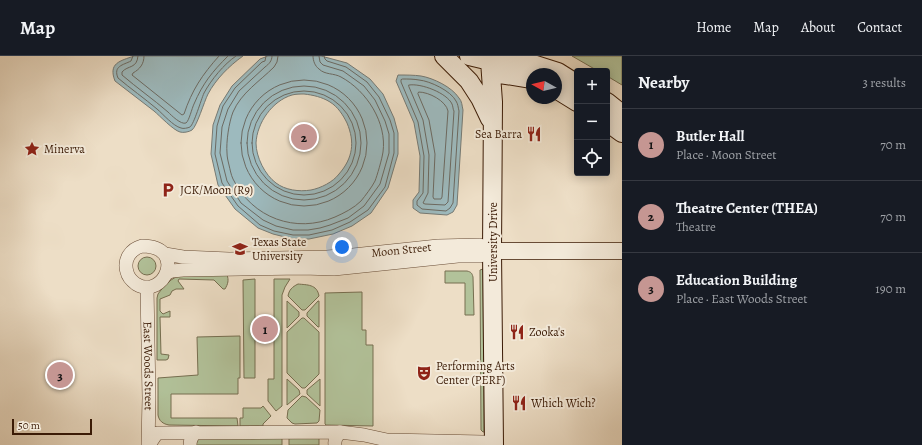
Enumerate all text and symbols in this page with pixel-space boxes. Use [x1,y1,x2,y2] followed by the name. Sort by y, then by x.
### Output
[20,15,55,41] text: Map
[696,18,731,37] text: Home
[753,18,779,37] text: Map
[801,18,835,37] text: About
[857,18,902,37] text: Contact
[526,68,562,104] north arrow
[574,68,610,176] map controls
[574,68,610,104] button: +
[638,71,689,94] text: Nearby
[862,74,906,91] text: 3 results
[574,104,610,140] button: −
[291,122,317,152] pin: 2
[525,125,543,143] restaurant icon: Sea Barra
[475,126,522,142] place label: Sea Barra
[676,126,744,146] text: Butler Hall
[649,136,653,153] text: 1
[880,136,906,153] text: 70 m
[23,140,41,158] place icon: Minerva
[574,140,610,176] button: locate
[44,141,85,157] place label: Minerva
[676,146,777,163] text: Place · Moon Street
[159,181,177,199] parking icon: JCK/Moon (R9)
[180,182,253,198] place label: JCK/Moon (R9)
[676,198,818,218] text: Theatre Center (THEA)
[485,202,501,282] street label: University Drive
[648,208,654,225] text: 2
[880,208,906,225] text: 70 m
[676,218,716,235] text: Theatre
[252,234,306,264] place label: Texas State University
[332,237,352,257] your location
[370,239,432,261] street label: Moon Street
[231,240,249,258] school or university icon: Texas State University
[676,270,797,290] text: Education Building
[648,280,654,297] text: 3
[875,280,906,297] text: 190 m
[676,290,808,307] text: Place · East Woods Street
[252,314,278,344] pin: 1
[140,321,157,411] street label: East Woods Street
[508,323,526,341] restaurant icon: Zooka's
[529,324,565,340] place label: Zooka's
[436,358,515,388] place label: Performing Arts Center (PERF)
[47,360,73,390] pin: 3
[415,364,433,382] theatre icon: Performing Arts Center (PERF)
[510,394,528,412] restaurant icon: Which Wich?
[530,395,596,411] place label: Which Wich?
[12,417,92,436] scale bar
[18,418,40,433] text: 50 m

